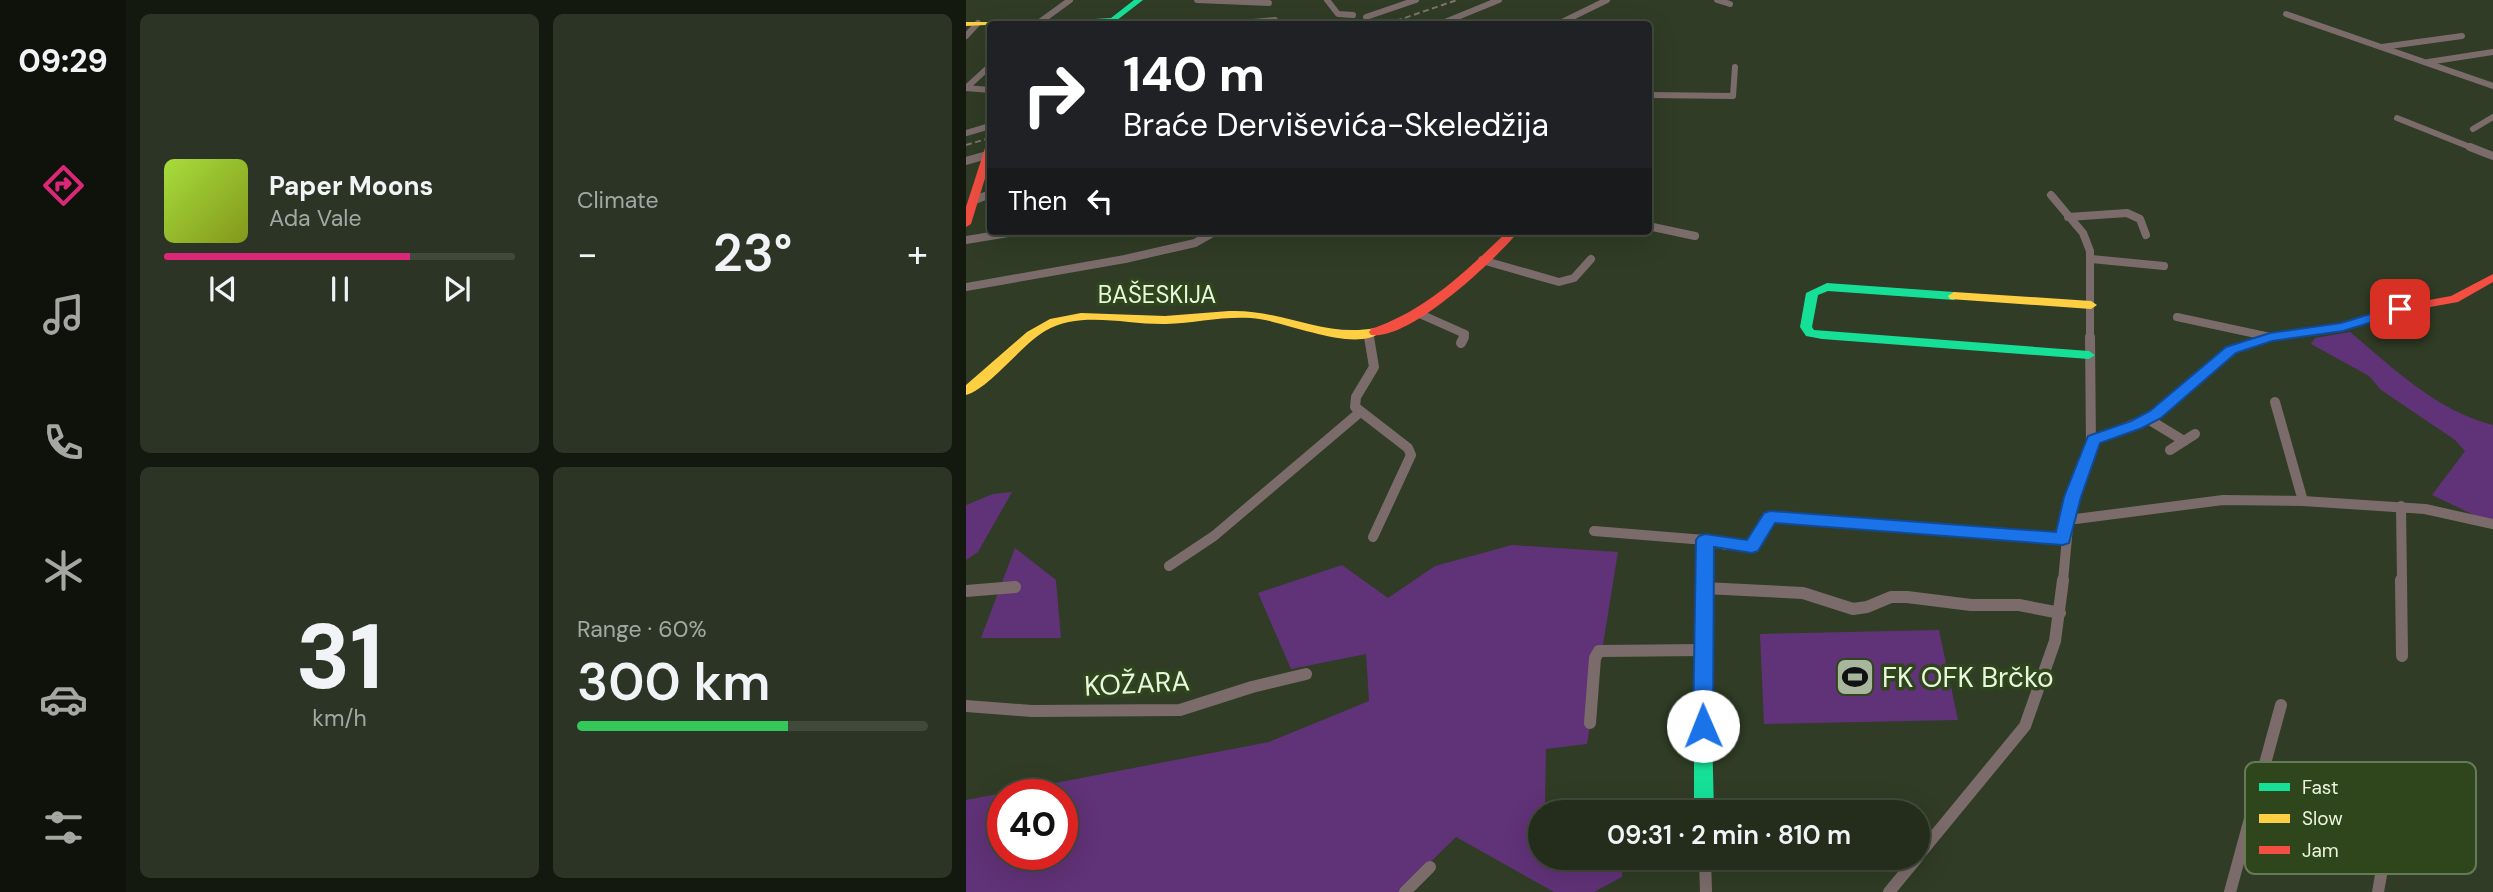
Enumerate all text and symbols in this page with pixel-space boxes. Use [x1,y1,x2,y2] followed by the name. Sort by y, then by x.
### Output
[18,40,108,82] text: 09:29
[1123,42,1265,106] text: 140 m
[1008,49,1099,140] icon: right
[1123,104,1549,146] text: Braće Derviševića-Skeledžija
[39,161,88,210] icon: directions
[269,169,433,203] text: Paper Moons
[1081,182,1119,220] icon: left
[1008,184,1067,218] text: Then
[577,185,659,215] text: Climate
[269,203,362,233] text: Ada Vale
[713,219,792,287] text: 23°
[577,229,598,279] text: −
[907,229,928,279] text: +
[204,270,242,308] icon: previous
[321,270,359,308] icon: pause
[438,270,476,308] icon: next
[1098,279,1216,310] street label: BAŠESKIJA
[2370,279,2430,339] pin
[39,290,88,339] icon: music
[2381,290,2419,328] icon: arrive
[39,418,88,467] icon: phone
[39,546,88,595] icon: climate
[296,598,383,716] text: 31
[577,614,707,644] text: Range · 60%
[577,648,771,716] text: 300 km
[1834,656,1876,698] sports icon: FK OFK Brčko
[1882,659,2054,696] place label: FK OFK Brčko
[1083,662,1191,705] street label: KOŽARA
[39,675,88,724] icon: car
[1666,689,1740,763] position arrow
[312,703,367,733] text: km/h
[2245,762,2476,874] legend
[2302,775,2338,800] text: Fast
[987,779,1078,870] speed limit sign: 40
[39,803,88,852] icon: filters
[2302,806,2343,831] text: Slow
[1607,818,1851,852] text: 09:31 · 2 min · 810 m
[2302,838,2339,863] text: Jam

